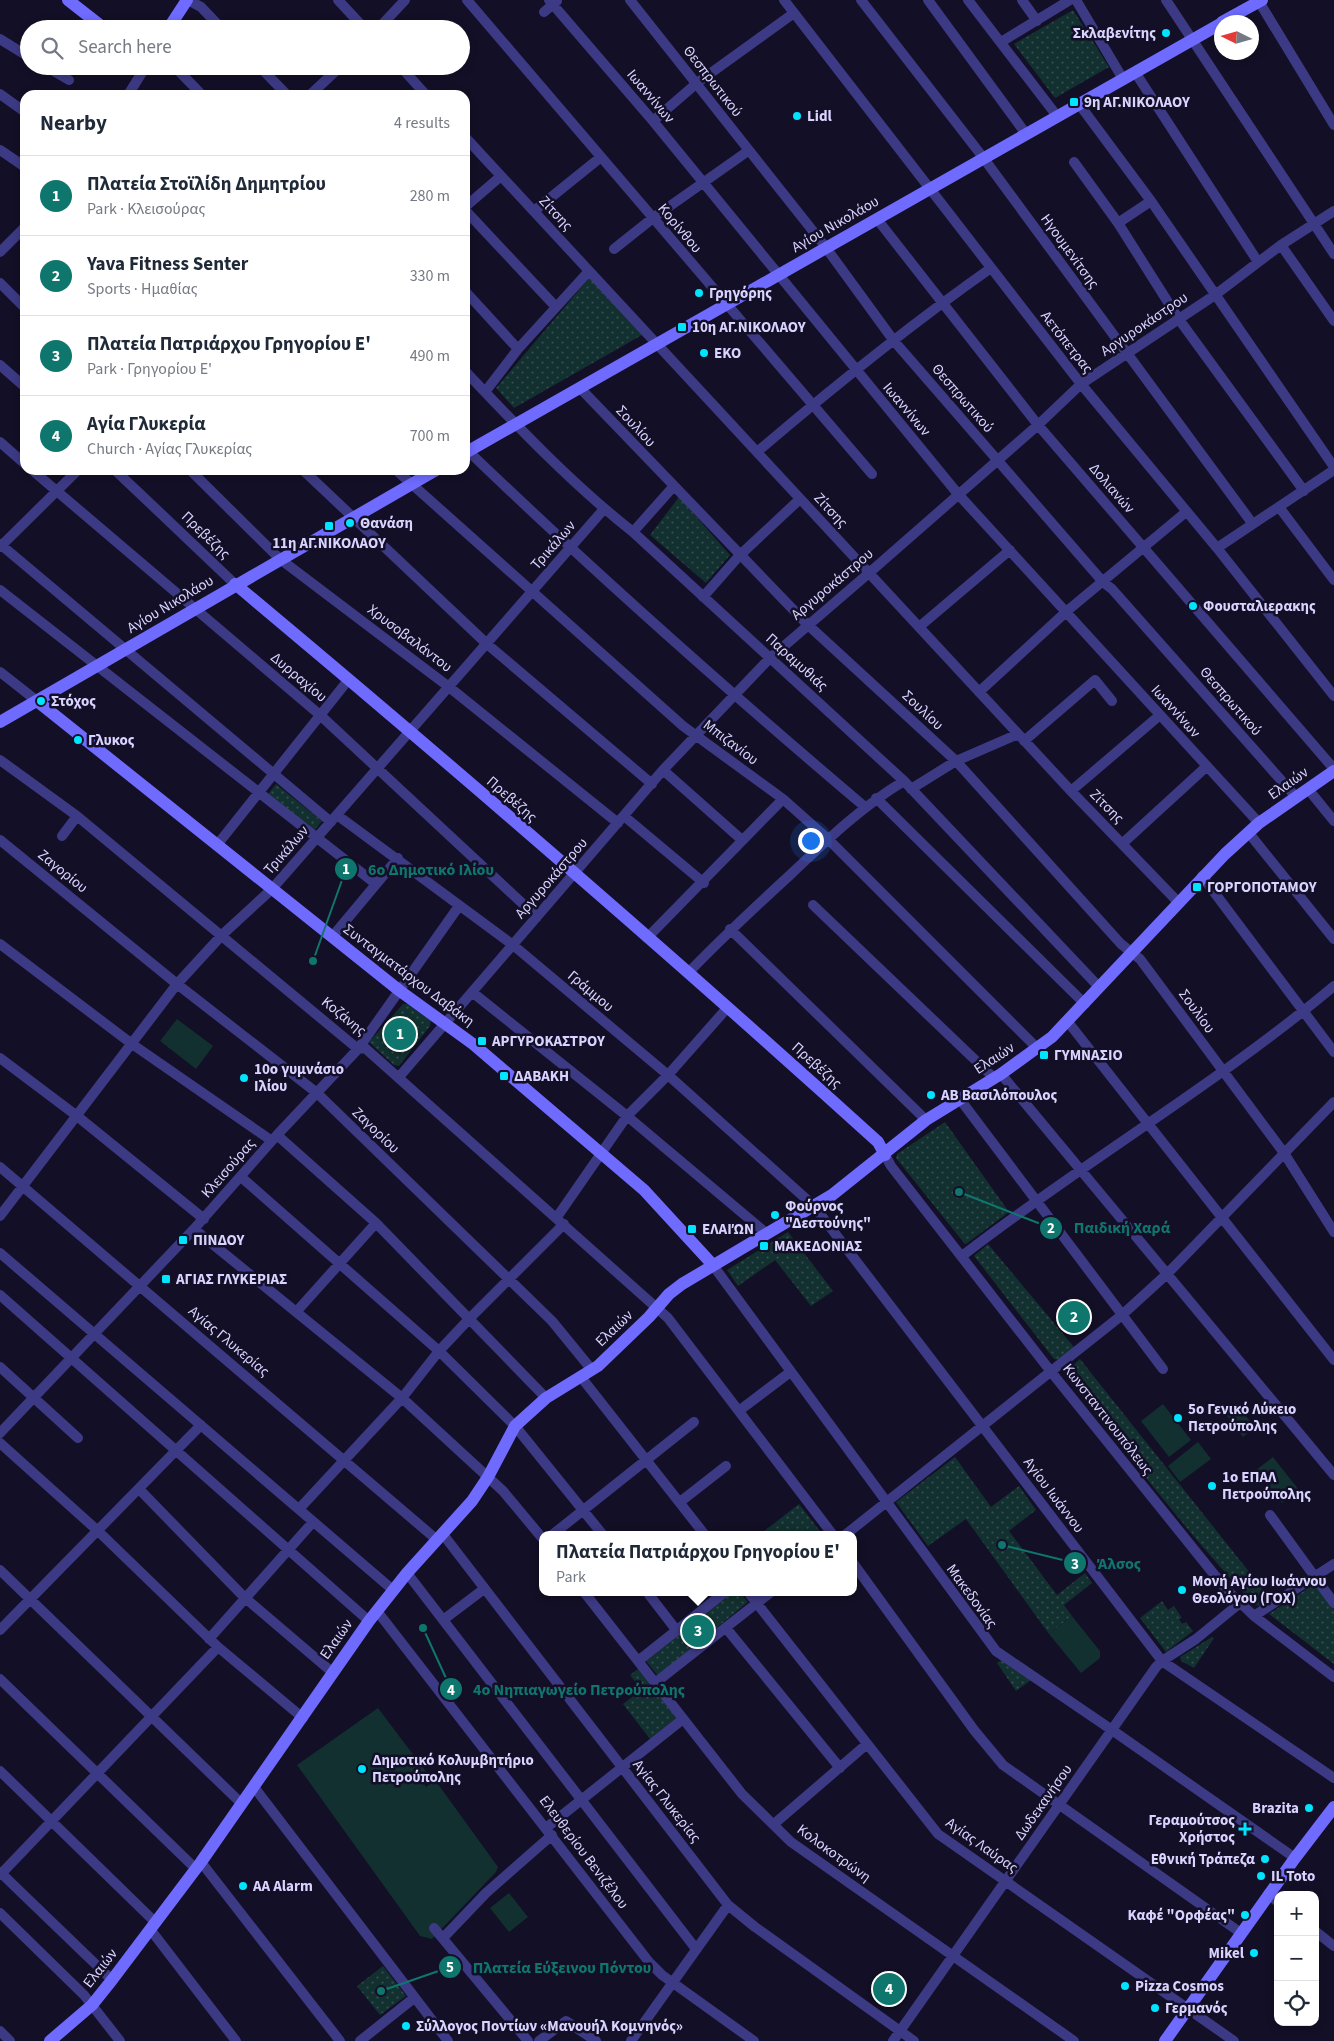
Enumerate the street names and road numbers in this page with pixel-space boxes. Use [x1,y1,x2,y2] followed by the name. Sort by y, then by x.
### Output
[678,41,747,121] street label: Θεσπρωτικού
[622,65,680,128] street label: Ιωαννίνων
[534,191,578,236] street label: Ζίτσης
[788,191,883,258] street label: Αγίου Νικολάου
[653,199,707,258] street label: Κορίνθου
[1035,210,1104,293] street label: Ηγουμενίτσης
[1096,287,1192,362] street label: Αργυροκάστρου
[1035,307,1098,378] street label: Αετόπετρας
[927,359,999,437] street label: Θεσπρωτικού
[878,378,936,441] street label: Ιωαννίνων
[611,401,660,452] street label: Σουλίου
[1084,459,1139,518] street label: Δολιανών
[809,488,853,533] street label: Ζίτσης
[177,507,235,564] street label: Πρεβέζης
[526,516,581,575] street label: Τρικάλων
[787,544,878,625] street label: Αργυροκάστρου
[123,570,218,639] street label: Αγίου Νικολάου
[363,599,457,677] street label: Χρυσοβαλάντου
[761,629,833,696] street label: Παραμυθιάς
[266,648,331,707] street label: Δυρραχίου
[1195,662,1267,740] street label: Θεσπρωτικού
[1146,680,1205,742] street label: Ιωαννίνων
[897,686,948,735] street label: Σουλίου
[699,715,763,770] street label: Μπιζανίου
[1264,762,1313,805] street label: Ελαιών
[482,772,542,828] street label: Πρεβέζης
[1085,784,1129,829] street label: Ζίτσης
[259,821,314,880] street label: Τρικάλων
[510,833,593,924] street label: Αργυροκάστρου
[33,845,92,898] street label: Ζαγορίου
[339,919,479,1032] street label: Συνταγματάρχου Δαβάκη
[563,966,618,1017] street label: Γράμμου
[1173,985,1220,1038] street label: Σουλίου
[317,992,371,1041] street label: Κοζάνης
[787,1037,847,1094] street label: Πρεβέζης
[970,1037,1019,1079] street label: Ελαιών
[347,1102,404,1158] street label: Ζαγορίου
[196,1133,261,1203] street label: Κλεισούρας
[184,1301,274,1382] street label: Αγίας Γλυκερίας
[591,1305,638,1352] street label: Ελαιών
[1057,1359,1158,1480] street label: Κωνσταντινουπόλεως
[1018,1453,1089,1538] street label: Αγίου Ιωάννου
[941,1560,1002,1633] street label: Μακεδονίας
[315,1615,358,1664] street label: Ελαιών
[627,1755,706,1848] street label: Αγίας Γλυκερίας
[1009,1760,1077,1844] street label: Δωδεκανήσου
[534,1791,633,1913] street label: Ελευθερίου Βενιζέλου
[941,1813,1023,1878] street label: Αγίας Λαύρας
[792,1819,875,1887] street label: Κολοκοτρώνη
[78,1944,122,1992] street label: Ελαιών

